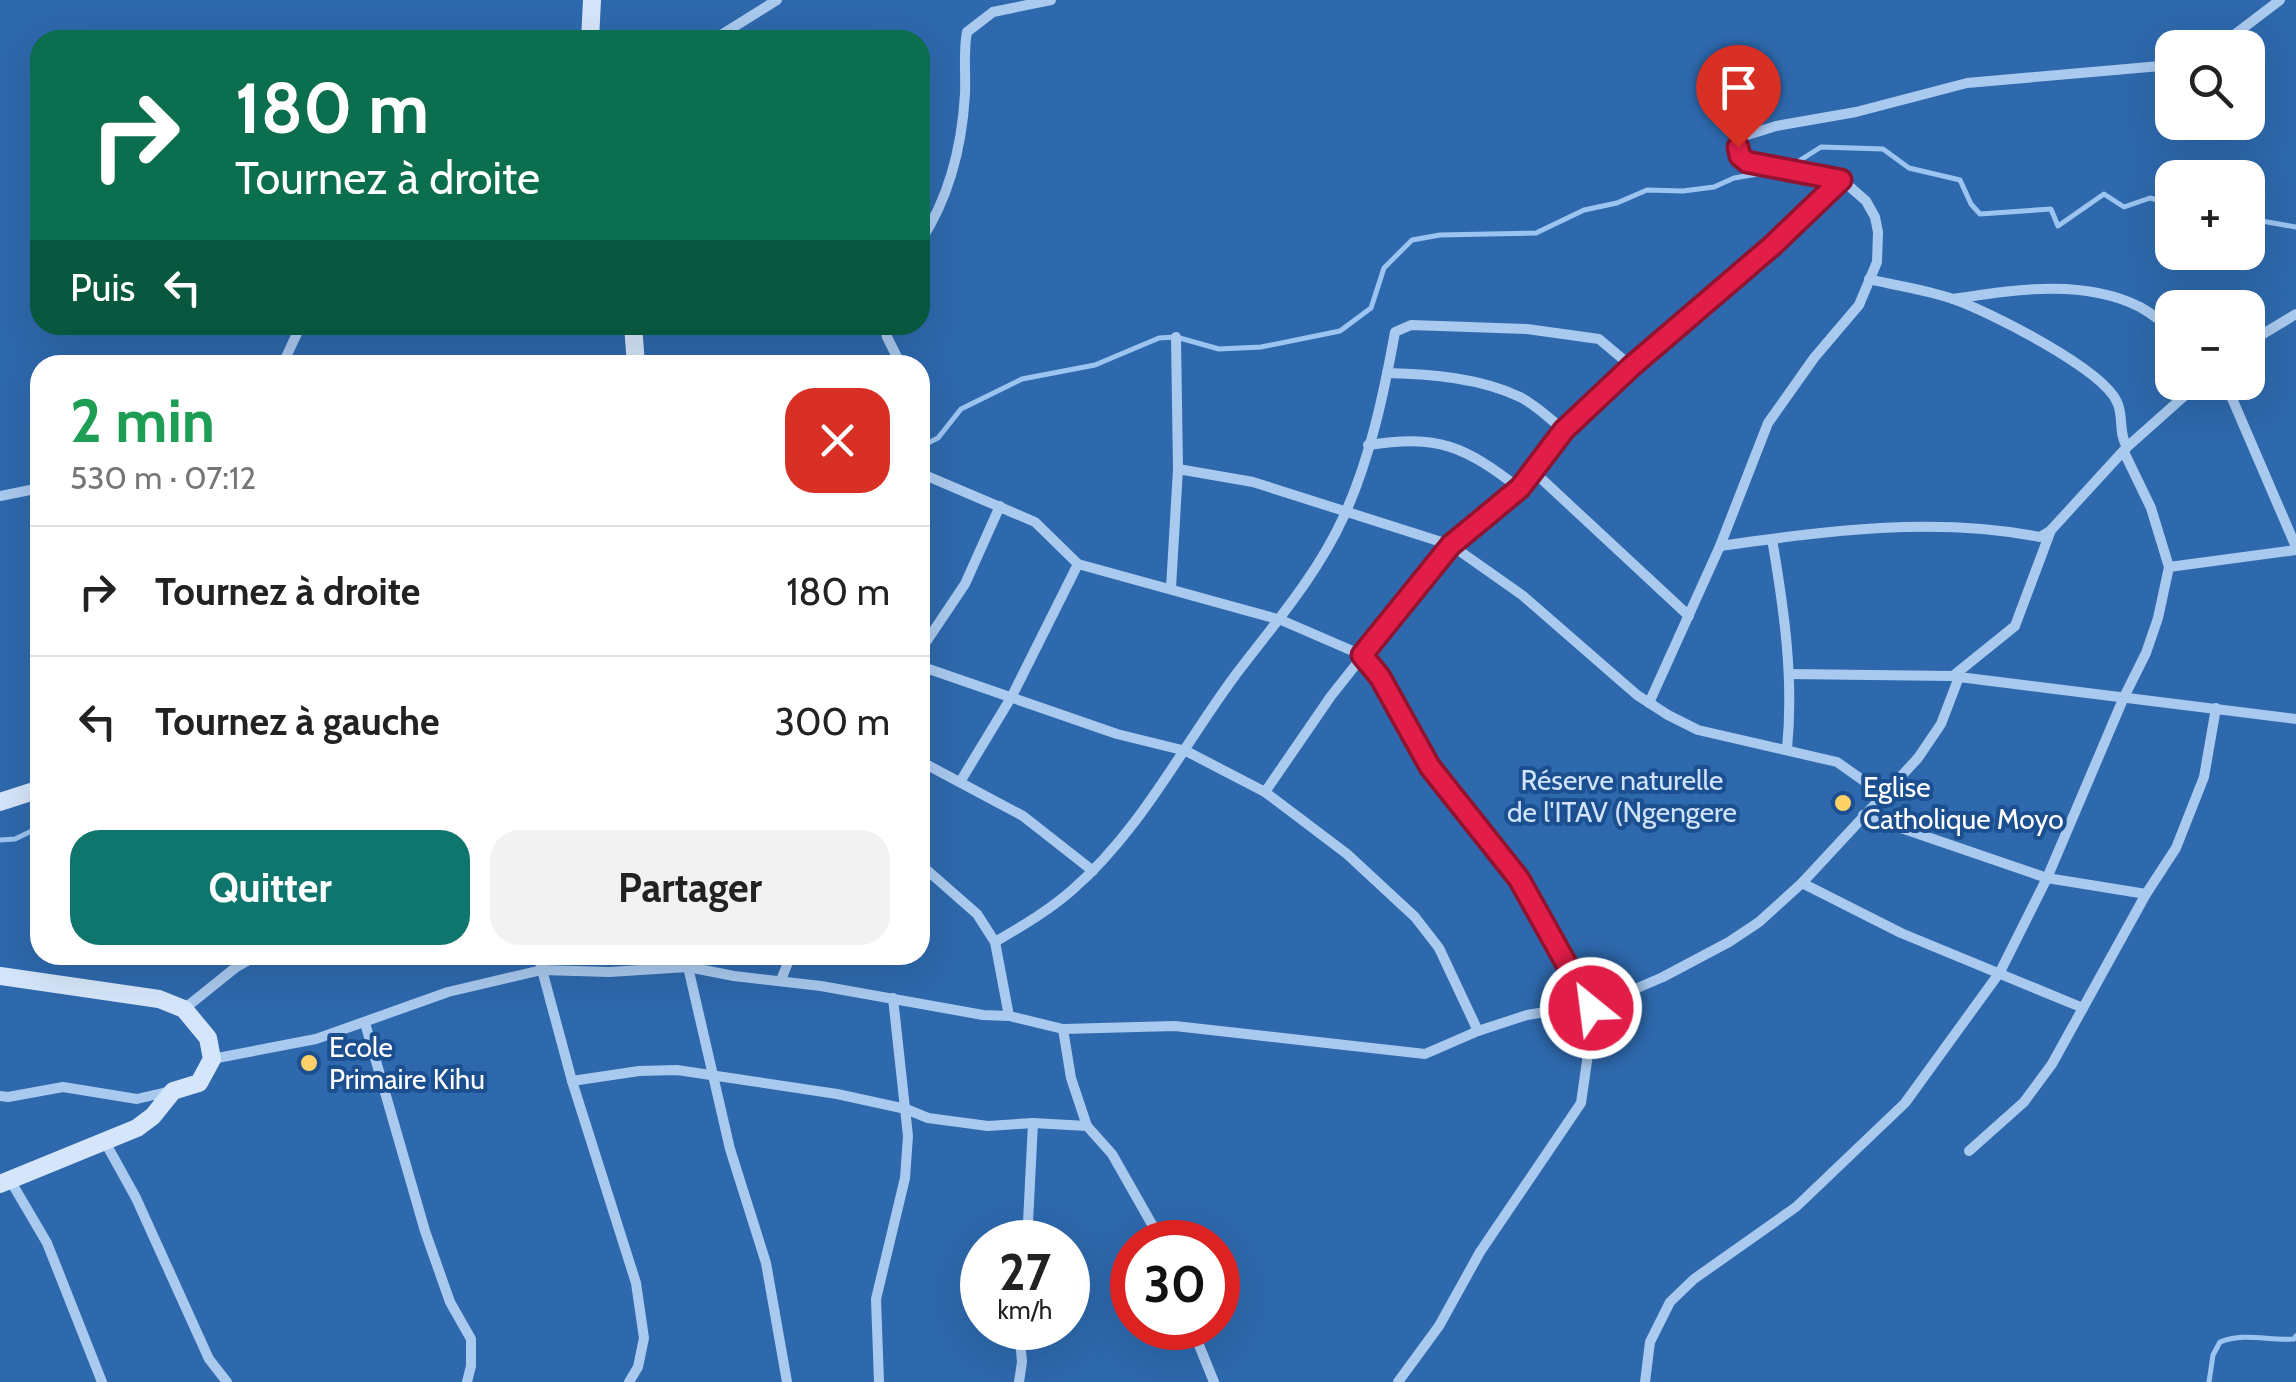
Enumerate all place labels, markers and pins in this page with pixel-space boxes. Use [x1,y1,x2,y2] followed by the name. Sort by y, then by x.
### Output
[1696,45,1781,148] pin
[1863,770,2064,836] place label: Eglise Catholique Moyo
[1832,792,1854,814] marker: Eglise Catholique Moyo
[329,1030,485,1096] place label: Ecole Primaire Kihu
[298,1052,320,1074] marker: Ecole Primaire Kihu

